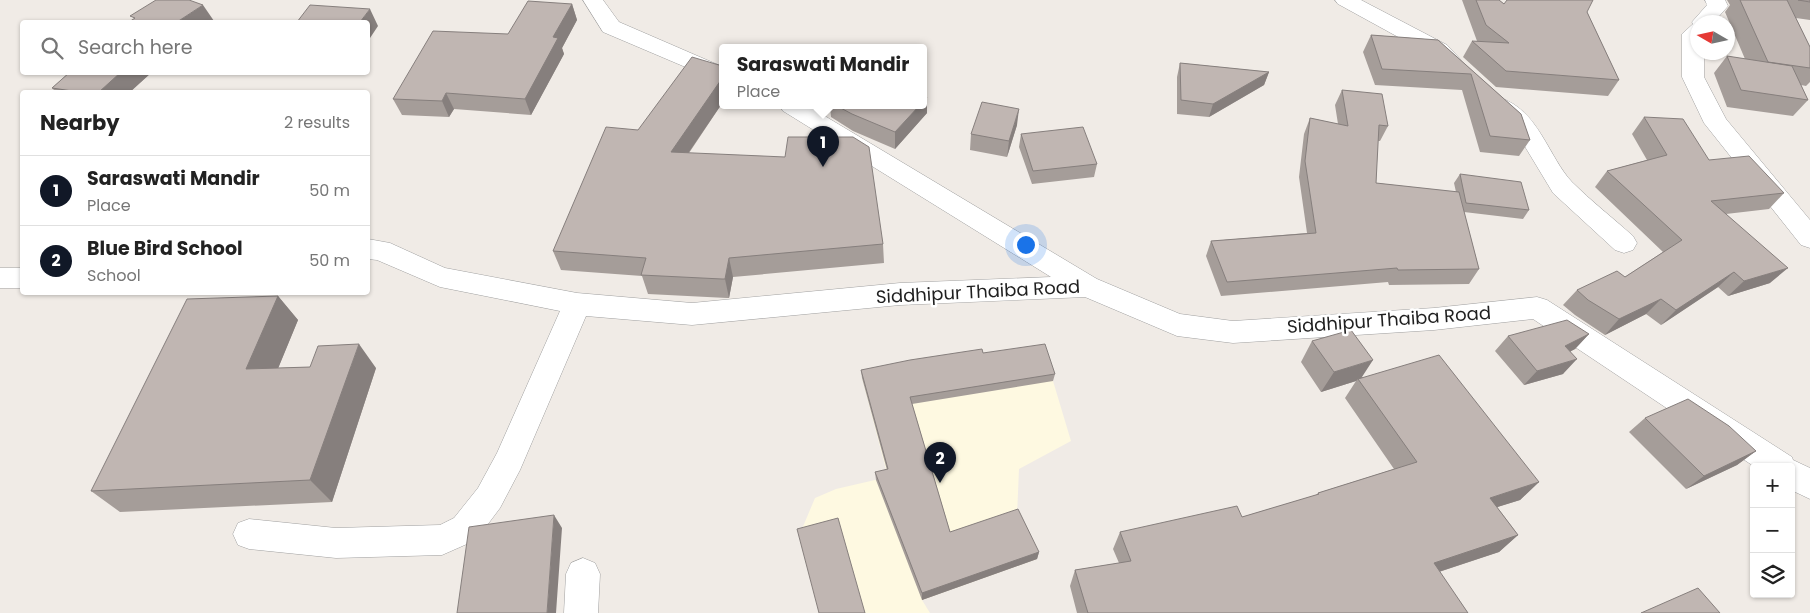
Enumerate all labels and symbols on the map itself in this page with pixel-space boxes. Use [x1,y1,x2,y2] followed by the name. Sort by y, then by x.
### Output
[1690,15,1735,60] north arrow
[807,126,839,167] pin: 1
[1013,232,1039,258] your location
[875,274,1081,309] street label: Siddhipur Thaiba Road
[1286,300,1492,339] street label: Siddhipur Thaiba Road
[924,442,956,483] pin: 2

